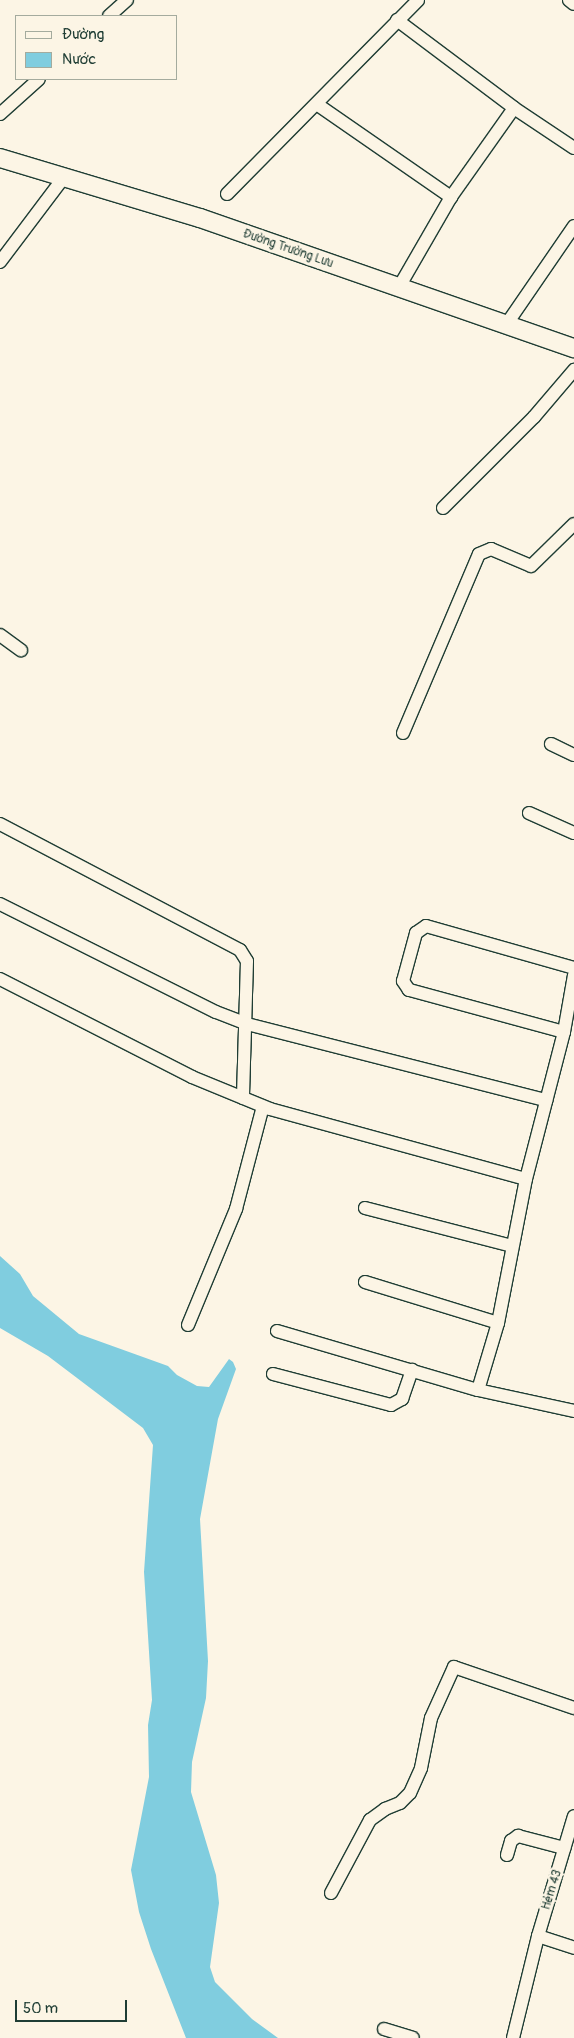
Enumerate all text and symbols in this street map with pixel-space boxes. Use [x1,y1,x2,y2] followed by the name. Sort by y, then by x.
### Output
[15,15,178,80] legend
[62,25,104,44] text: Đường
[62,50,96,69] text: Nước
[241,227,335,271] street label: Đường Trường Lưu
[539,1868,565,1912] street label: Hẻm 43
[18,1990,130,2022] scale bar
[23,1999,58,2018] text: 50 m

